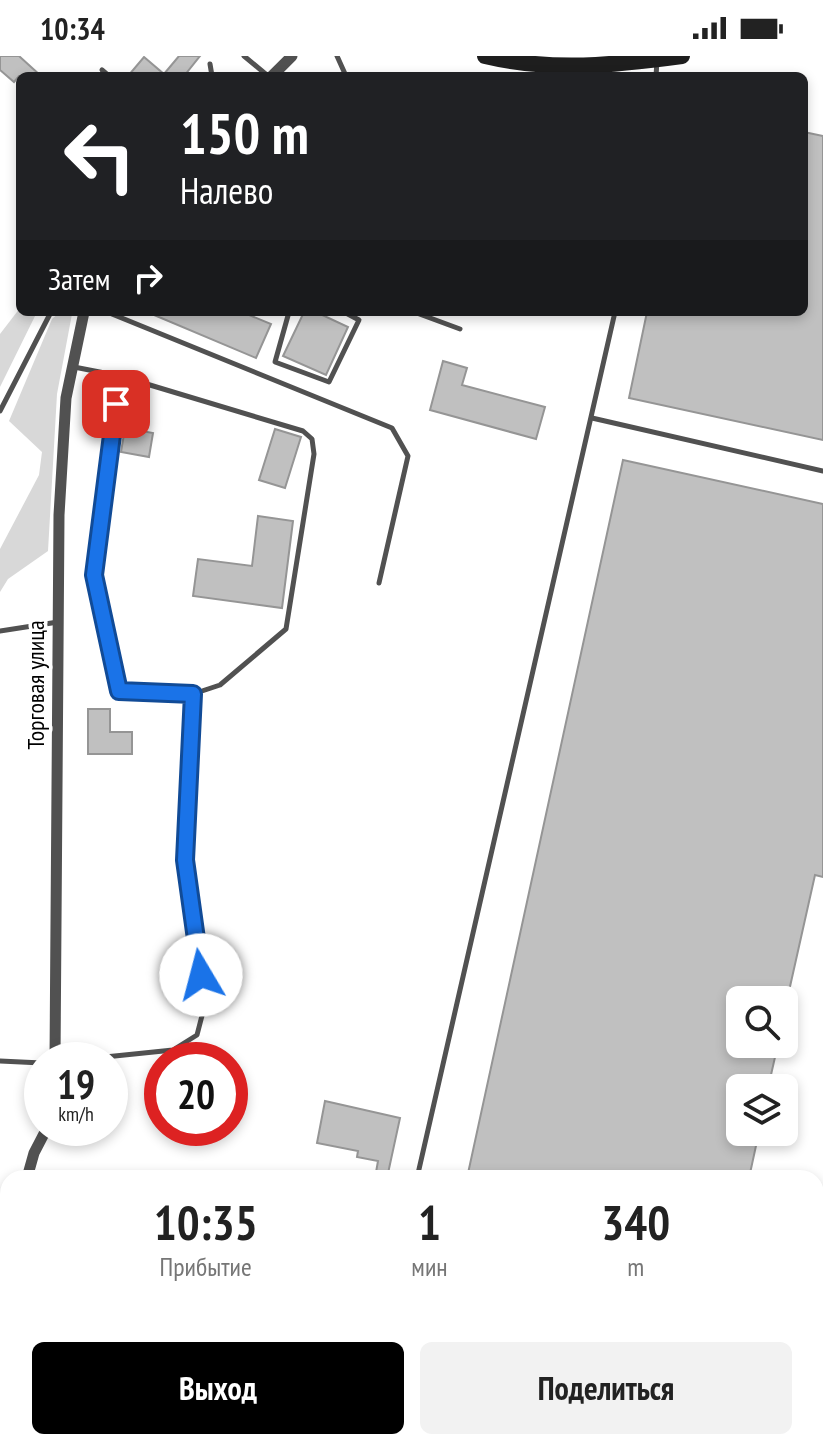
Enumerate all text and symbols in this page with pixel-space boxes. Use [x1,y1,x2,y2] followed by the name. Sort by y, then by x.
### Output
[40,9,105,48] text: 10:34
[180,97,309,169] text: 150 m
[48,104,152,208] icon: left
[180,167,273,214] text: Налево
[126,256,170,300] icon: right
[48,259,110,298] text: Затем
[82,370,150,438] pin
[94,382,138,426] icon: arrive
[20,621,51,750] street label: Торговая улица
[159,933,243,1017] position arrow
[726,986,798,1146] map controls
[726,986,798,1058] button: search
[144,1042,248,1146] speed limit sign: 20
[57,1058,95,1110] text: 19
[726,1074,798,1146] button: layers
[58,1101,94,1127] text: km/h
[154,1191,258,1253] text: 10:35
[418,1191,441,1253] text: 1
[601,1191,670,1253] text: 340
[160,1250,252,1283] text: Прибытие
[411,1250,448,1283] text: мин
[627,1250,644,1283] text: m
[32,1342,404,1434] button: Выход
[420,1342,792,1434] button: Поделиться

